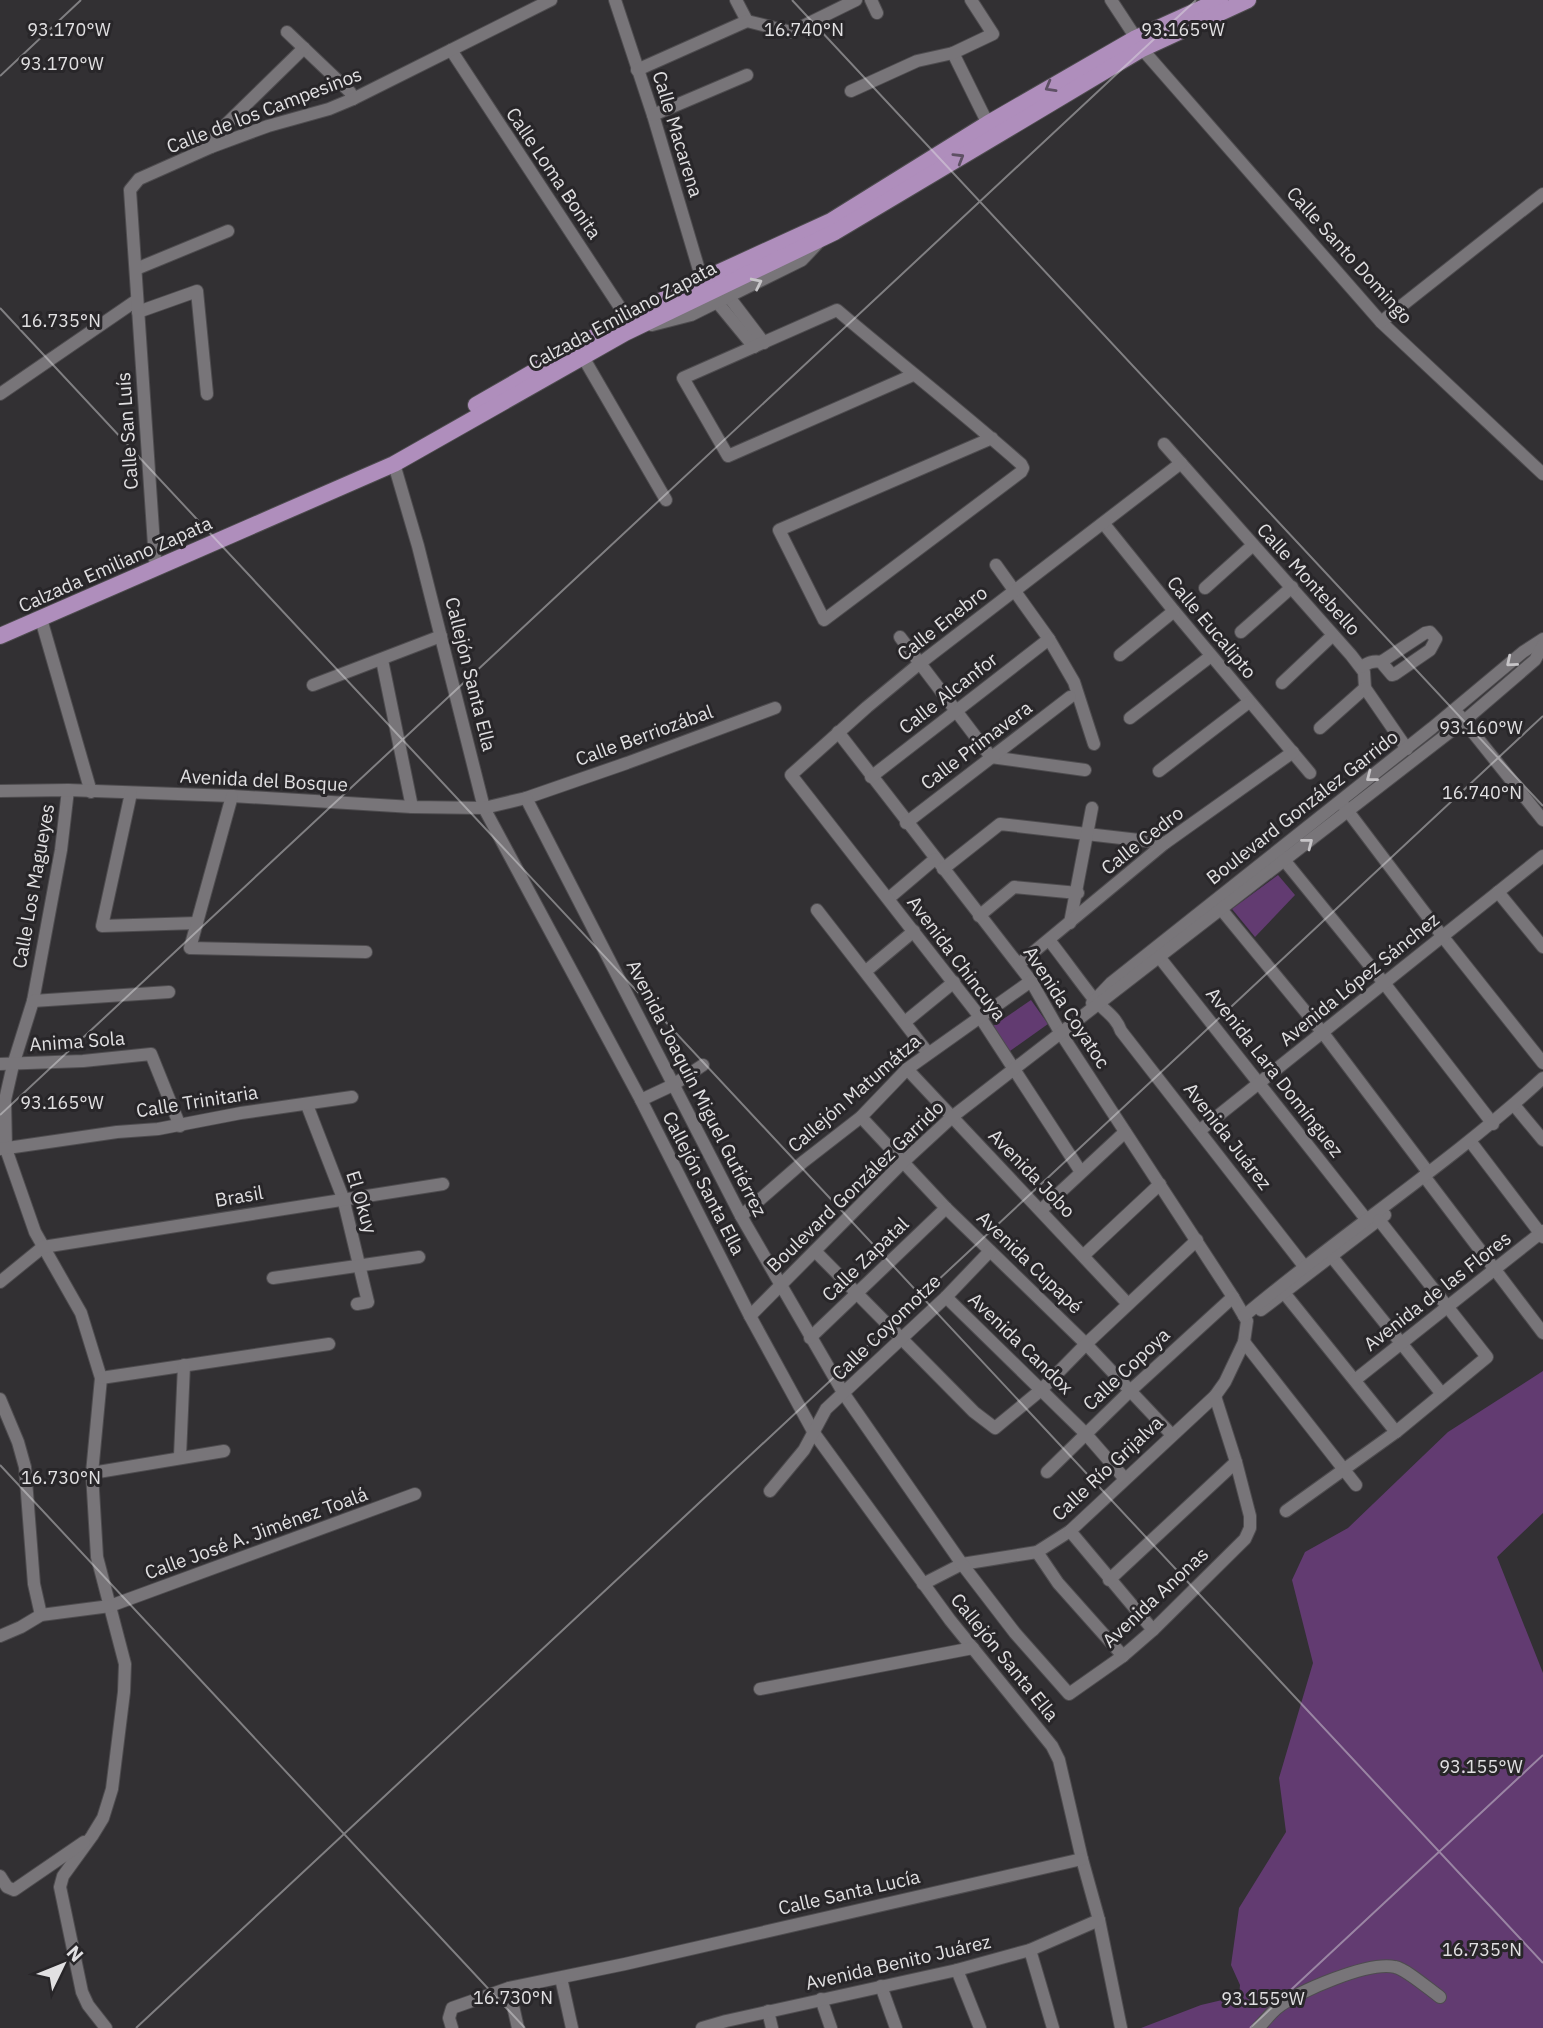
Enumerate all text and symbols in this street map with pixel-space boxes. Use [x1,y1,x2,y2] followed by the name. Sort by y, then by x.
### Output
[27,18,111,41] text: 93.170°W
[764,18,844,41] text: 16.740°N
[1141,18,1225,41] text: 93.165°W
[20,52,104,75] text: 93.170°W
[163,62,365,158] street label: Calle de los Campesinos
[647,68,709,200] street label: Calle Macarena
[1045,79,1058,92] one-way arrow
[501,103,607,243] street label: Calle Loma Bonita
[951,153,964,166] one-way arrow
[1282,181,1418,329] street label: Calle Santo Domingo
[524,255,720,375] street label: Calzada Emiliano Zapata
[750,277,762,291] one-way arrow
[21,309,101,332] text: 16.735°N
[111,371,143,491] street label: Calle San Luís
[15,510,215,618] street label: Calzada Emiliano Zapata
[1252,518,1366,640] street label: Calle Montebello
[1162,571,1262,683] street label: Calle Eucalipto
[892,580,992,666] street label: Calle Enebro
[440,594,502,754] street label: Callejón Santa Ella
[894,647,1002,739] street label: Calle Alcanfor
[1506,654,1519,666] one-way arrow
[916,695,1036,795] street label: Calle Primavera
[572,699,716,771] street label: Calle Berriozábal
[1439,716,1523,739] text: 93.160°W
[1201,725,1403,889] street label: Boulevard González Garrido
[179,764,349,796] street label: Avenida del Bosque
[1366,768,1378,781] one-way arrow
[1442,781,1522,804] text: 16.740°N
[1096,800,1188,880] street label: Calle Cedro
[7,802,59,970] street label: Calle Los Magueyes
[1300,838,1312,851] one-way arrow
[902,891,1012,1025] street label: Avenida Chincuya
[1274,907,1444,1051] street label: Avenida López Sánchez
[1019,941,1116,1073] street label: Avenida Coyatoc
[622,956,772,1220] street label: Avenida Joaquín Miguel Gutiérrez
[1201,982,1349,1162] street label: Avenida Lara Domínguez
[28,1026,126,1056] street label: Anima Sola
[782,1029,926,1157] street label: Callejón Matumátza
[1179,1078,1277,1194] street label: Avenida Juárez
[134,1080,260,1122] street label: Calle Trinitaria
[20,1091,104,1114] text: 93.165°W
[761,1095,949,1277] street label: Boulevard González Garrido
[657,1107,751,1259] street label: Callejón Santa Ella
[984,1123,1080,1223] street label: Avenida Jobo
[341,1168,383,1237] street label: El Okuy
[213,1180,265,1212] street label: Brasil
[972,1205,1088,1319] street label: Avenida Cupapé
[817,1212,913,1306] street label: Calle Zapatal
[1358,1226,1516,1356] street label: Avenida de las Flores
[826,1269,946,1385] street label: Calle Coyomotze
[964,1287,1079,1399] street label: Avenida Candox
[1077,1323,1175,1415] street label: Calle Copoya
[1046,1410,1168,1526] street label: Calle Río Grijalva
[21,1466,101,1489] text: 16.730°N
[141,1481,371,1585] street label: Calle José A. Jiménez Toalá
[1097,1542,1213,1652] street label: Avenida Anonas
[946,1588,1064,1726] street label: Callejón Santa Ella
[1439,1755,1523,1778] text: 93.155°W
[776,1864,922,1920] street label: Calle Santa Lucía
[803,1929,993,1995] street label: Avenida Benito Juárez
[28,1930,98,2000] north arrow
[1442,1938,1522,1961] text: 16.735°N
[62,1940,89,1967] text: N
[473,1986,553,2009] text: 16.730°N
[1221,1987,1305,2010] text: 93.155°W

